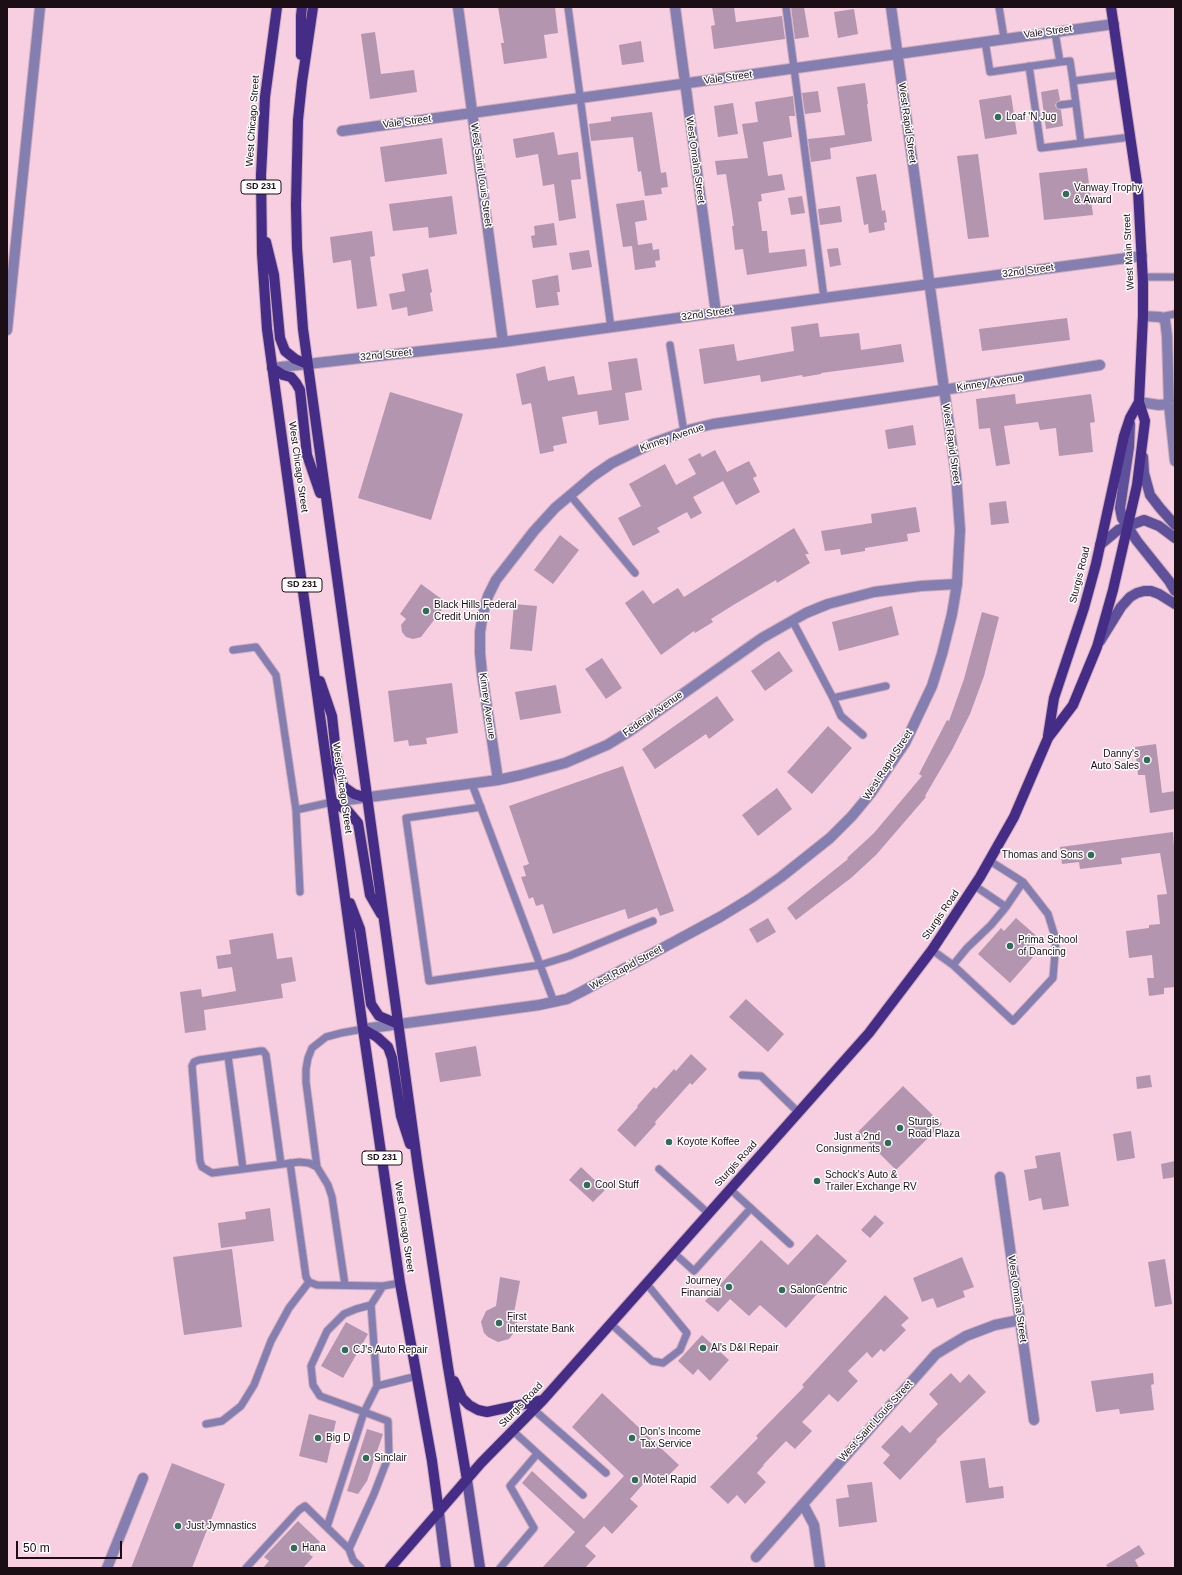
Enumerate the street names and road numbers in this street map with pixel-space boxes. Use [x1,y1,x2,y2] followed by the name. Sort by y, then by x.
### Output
[1023,23,1073,41] street label: Vale Street
[703,69,753,87] street label: Vale Street
[244,75,262,167] street label: West Chicago Street
[895,82,919,164] street label: West Rapid Street
[382,113,432,131] street label: Vale Street
[683,116,707,204] street label: West Omaha Street
[468,123,494,227] street label: West Saint Louis Street
[241,180,281,194] road number: SD 231
[1121,213,1137,291] street label: West Main Street
[1002,261,1054,281] street label: 32nd Street
[681,304,733,324] street label: 32nd Street
[360,346,412,364] street label: 32nd Street
[956,372,1024,394] street label: Kinney Avenue
[939,403,963,485] street label: West Rapid Street
[286,421,310,513] street label: West Chicago Street
[638,421,706,455] street label: Kinney Avenue
[1067,546,1093,604] street label: Sturgis Road
[282,578,322,592] road number: SD 231
[476,672,498,740] street label: Kinney Avenue
[621,689,685,739] street label: Federal Avenue
[861,728,915,802] street label: West Rapid Street
[330,742,354,834] street label: West Chicago Street
[920,888,962,942] street label: Sturgis Road
[588,943,664,993] street label: West Rapid Street
[712,1139,760,1189] street label: Sturgis Road
[362,1151,402,1165] road number: SD 231
[392,1181,416,1273] street label: West Chicago Street
[1005,1255,1029,1343] street label: West Omaha Street
[837,1378,915,1464] street label: West Saint Louis Street
[497,1380,545,1430] street label: Sturgis Road

